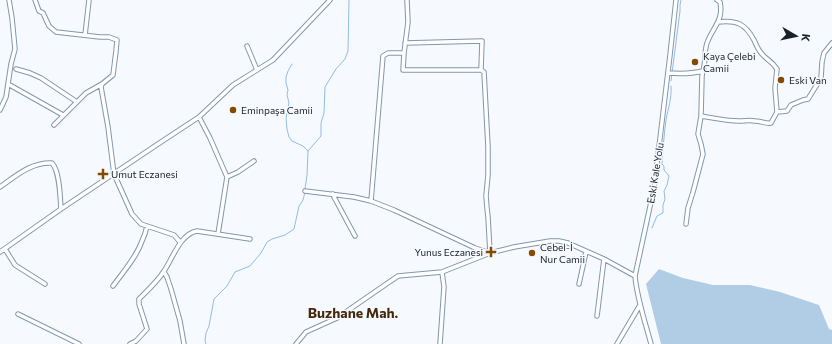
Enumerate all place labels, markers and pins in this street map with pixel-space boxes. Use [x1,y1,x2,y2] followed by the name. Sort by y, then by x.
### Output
[703,50,755,74] place label: Kaya Çelebi Camii
[690,57,700,67] marker: Kaya Çelebi Camii
[789,74,827,86] place label: Eski Van
[776,75,786,85] marker: Eski Van
[241,104,313,116] place label: Eminpaşa Camii
[228,105,238,115] marker: Eminpaşa Camii
[111,168,178,180] place label: Umut Eczanesi
[98,169,108,179] marker: Umut Eczanesi
[540,241,585,265] place label: Cebel-İ Nur Camii
[415,246,483,258] place label: Yunus Eczanesi
[486,247,496,257] marker: Yunus Eczanesi
[527,248,537,258] marker: Cebel-İ Nur Camii

